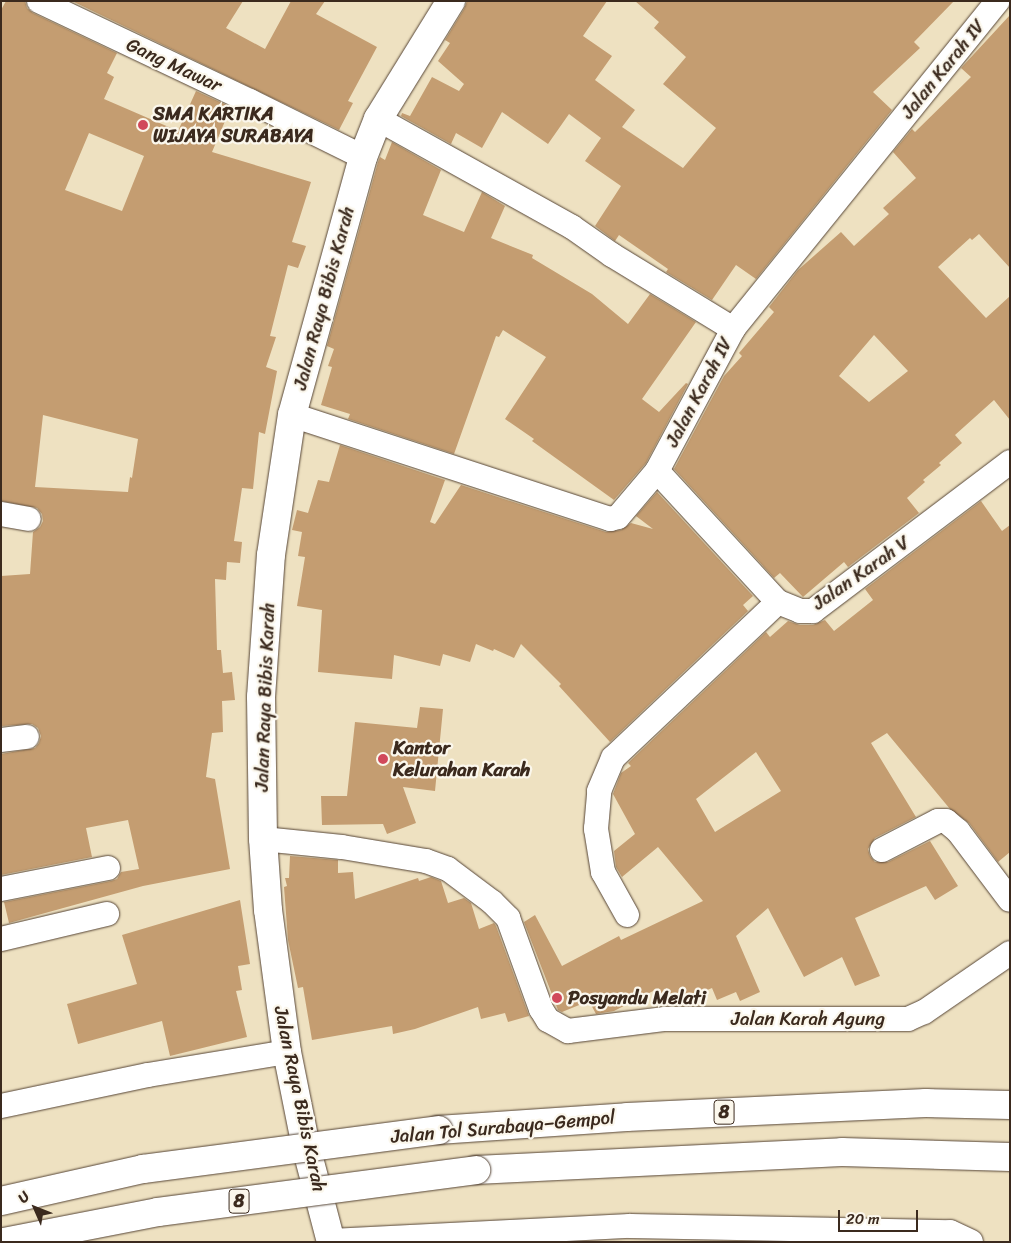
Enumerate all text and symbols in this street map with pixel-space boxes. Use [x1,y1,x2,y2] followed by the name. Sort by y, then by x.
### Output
[896,15,990,123] street label: Jalan Karah IV
[123,33,225,97] street label: Gang Mawar
[153,103,314,147] place label: SMA KARTIKA WIJAYA SURABAYA
[137,119,149,131] marker: SMA KARTIKA WIJAYA SURABAYA
[289,204,359,392] street label: Jalan Raya Bibis Karah
[661,333,737,451] street label: Jalan Karah IV
[808,531,914,615] street label: Jalan Karah V
[250,602,280,792] street label: Jalan Raya Bibis Karah
[393,737,530,781] place label: Kantor Kelurahan Karah
[377,753,389,765] marker: Kantor Kelurahan Karah
[568,987,707,1009] place label: Posyandu Melati
[550,991,564,1005] marker: Posyandu Melati
[269,1004,331,1194] street label: Jalan Raya Bibis Karah
[731,1008,885,1030] street label: Jalan Karah Agung
[713,1096,735,1128] road number: 8
[389,1106,617,1148] street label: Jalan Tol Surabaya–Gempol
[10,1183,60,1233] north arrow
[12,1185,36,1209] text: U
[228,1186,250,1216] road number: 8
[841,1200,921,1232] scale bar
[846,1206,880,1232] text: 20 m

